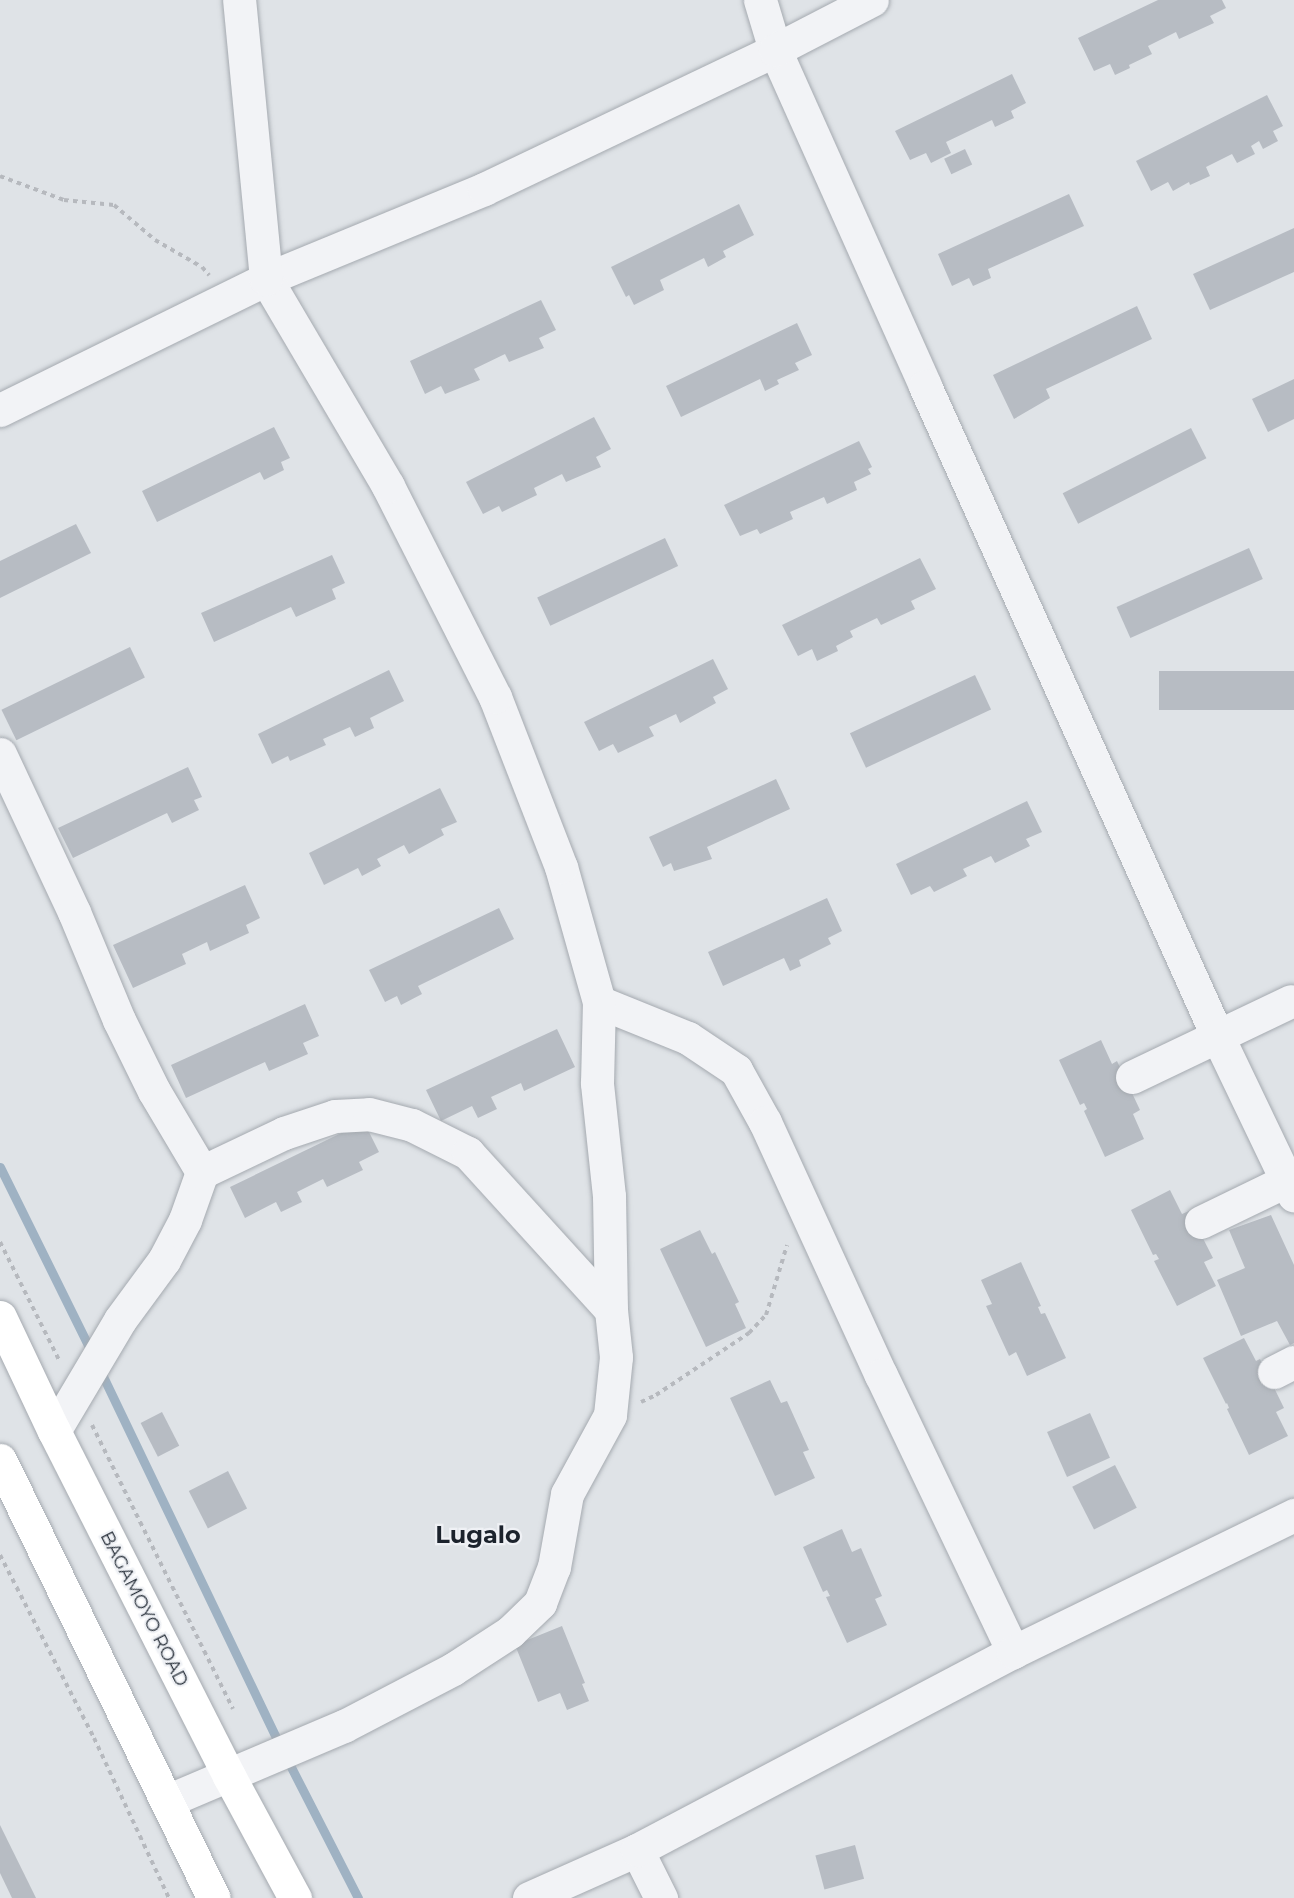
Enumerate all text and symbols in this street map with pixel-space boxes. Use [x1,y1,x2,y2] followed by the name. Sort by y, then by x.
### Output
[435,1521,521,1549] district label: Lugalo
[96,1528,192,1690] street label: BAGAMOYO ROAD

